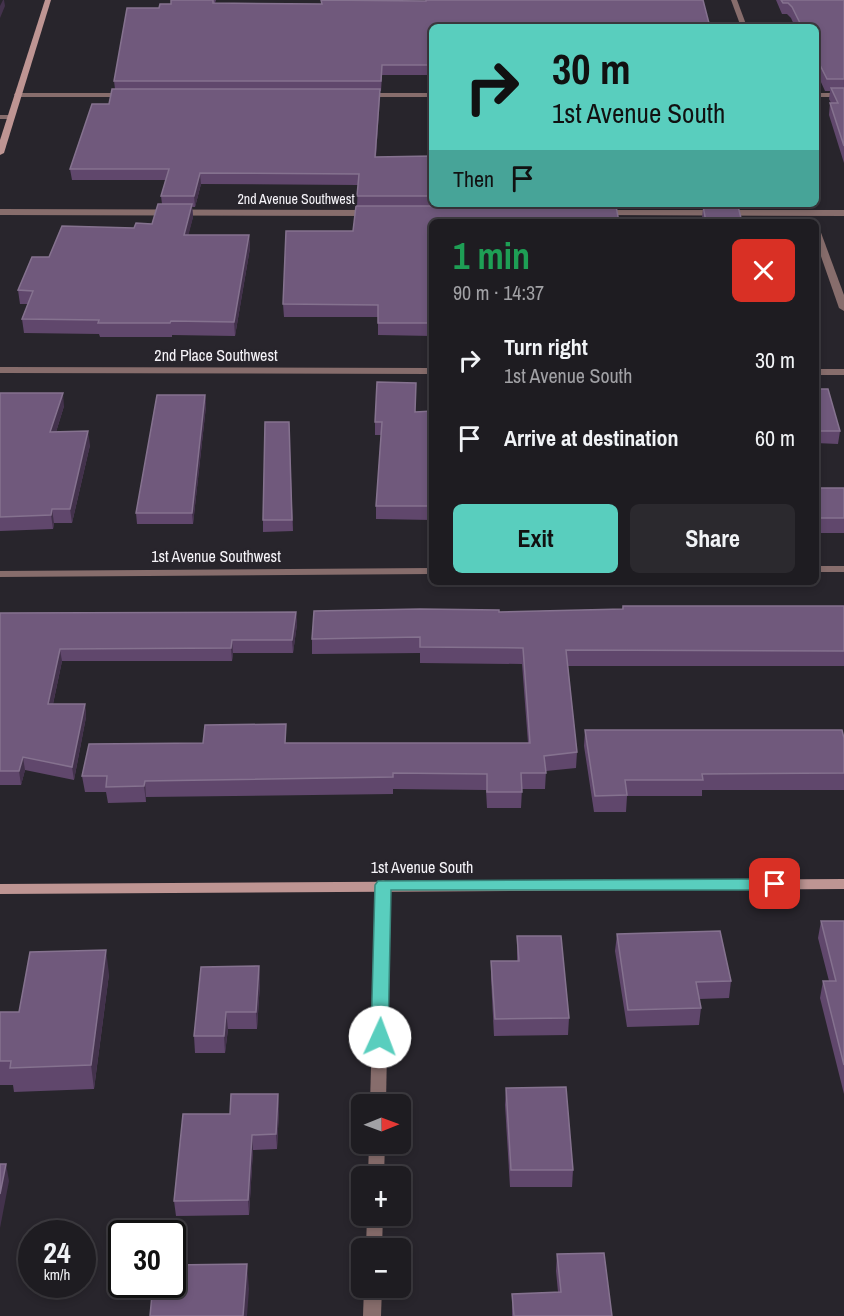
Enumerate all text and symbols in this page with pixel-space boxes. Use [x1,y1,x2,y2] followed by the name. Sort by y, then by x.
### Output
[552,41,631,97] text: 30 m
[453,48,531,126] icon: right
[552,95,725,131] text: 1st Avenue South
[506,162,539,195] icon: arrive
[453,164,494,194] text: Then
[237,190,355,208] street label: 2nd Avenue Southwest
[453,232,530,280] text: 1 min
[732,239,795,302] button: close
[453,279,544,306] text: 90 m · 14:37
[504,332,588,362] text: Turn right
[154,344,278,366] street label: 2nd Place Southwest
[453,344,486,377] icon: right
[755,345,795,375] text: 30 m
[504,362,632,389] text: 1st Avenue South
[453,422,486,455] icon: arrive
[504,423,678,453] text: Arrive at destination
[755,423,795,453] text: 60 m
[453,504,618,573] button: Exit
[630,504,795,573] button: Share
[151,545,281,567] street label: 1st Avenue Southwest
[371,856,473,878] street label: 1st Avenue South
[749,858,800,909] pin
[758,867,791,900] icon: arrive
[348,1005,412,1069] position arrow
[351,1094,411,1154] north arrow
[351,1094,411,1298] map controls
[351,1166,411,1226] button: +
[108,1220,186,1298] speed limit sign: 30
[43,1232,71,1272] text: 24
[351,1238,411,1298] button: −
[44,1264,70,1285] text: km/h

